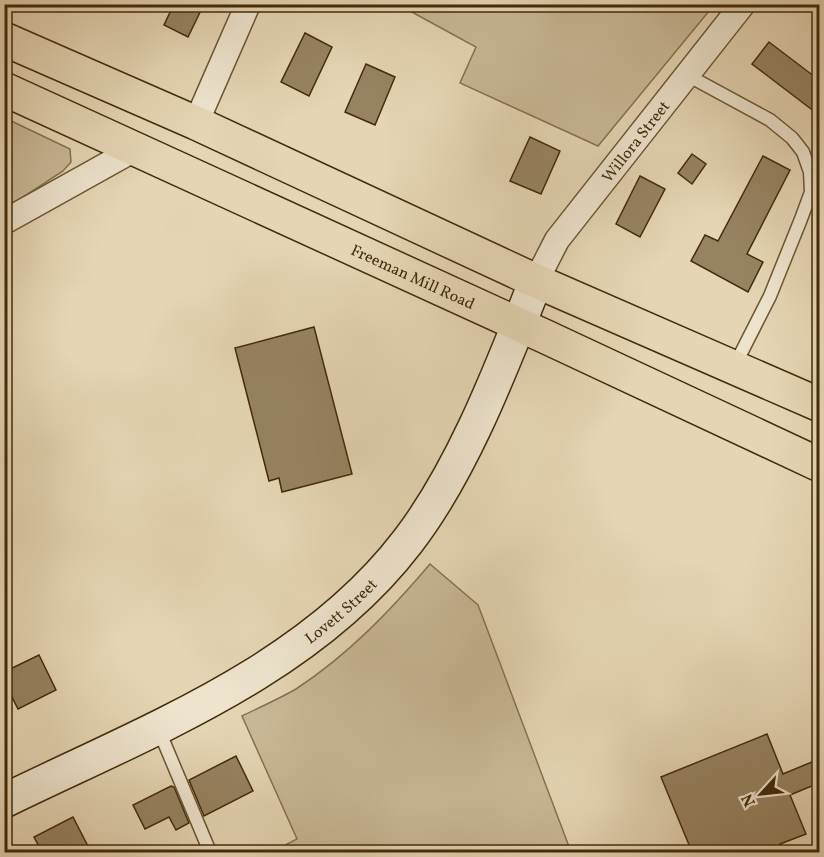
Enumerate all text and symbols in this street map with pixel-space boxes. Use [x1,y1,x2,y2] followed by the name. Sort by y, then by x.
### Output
[597,97,676,188] street label: Willora Street
[347,240,478,316] street label: Freeman Mill Road
[301,574,383,650] street label: Lovett Street
[731,764,791,824] north arrow
[737,789,762,810] text: N

